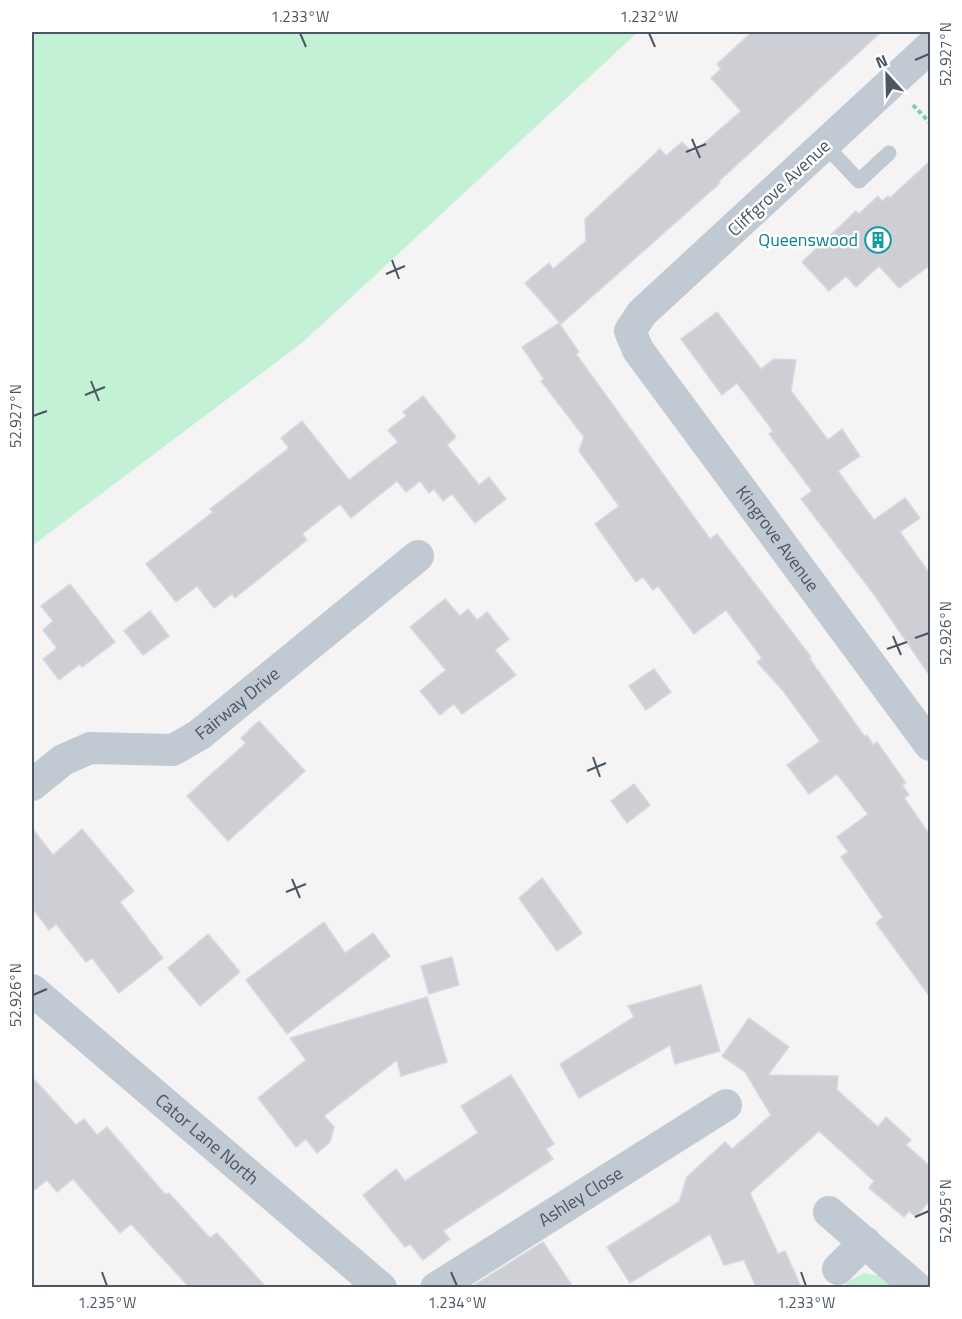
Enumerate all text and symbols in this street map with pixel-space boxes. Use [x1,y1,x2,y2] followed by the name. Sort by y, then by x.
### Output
[271,5,329,28] text: 1.233°W
[620,5,678,28] text: 1.232°W
[934,22,957,86] text: 52.927°N
[857,45,917,105] north arrow
[872,48,891,74] text: N
[721,133,836,243] street label: Cliffgrove Avenue
[863,225,893,255] building icon: Queenswood
[758,226,858,253] place label: Queenswood
[4,384,27,448] text: 52.927°N
[729,480,826,597] street label: Kingrove Avenue
[934,601,957,665] text: 52.926°N
[189,660,285,746] street label: Fairway Drive
[4,963,27,1027] text: 52.926°N
[149,1087,265,1191] street label: Cator Lane North
[533,1159,628,1233] street label: Ashley Close
[934,1179,957,1243] text: 52.925°N
[78,1291,136,1314] text: 1.235°W
[428,1291,486,1314] text: 1.234°W
[777,1291,835,1314] text: 1.233°W

